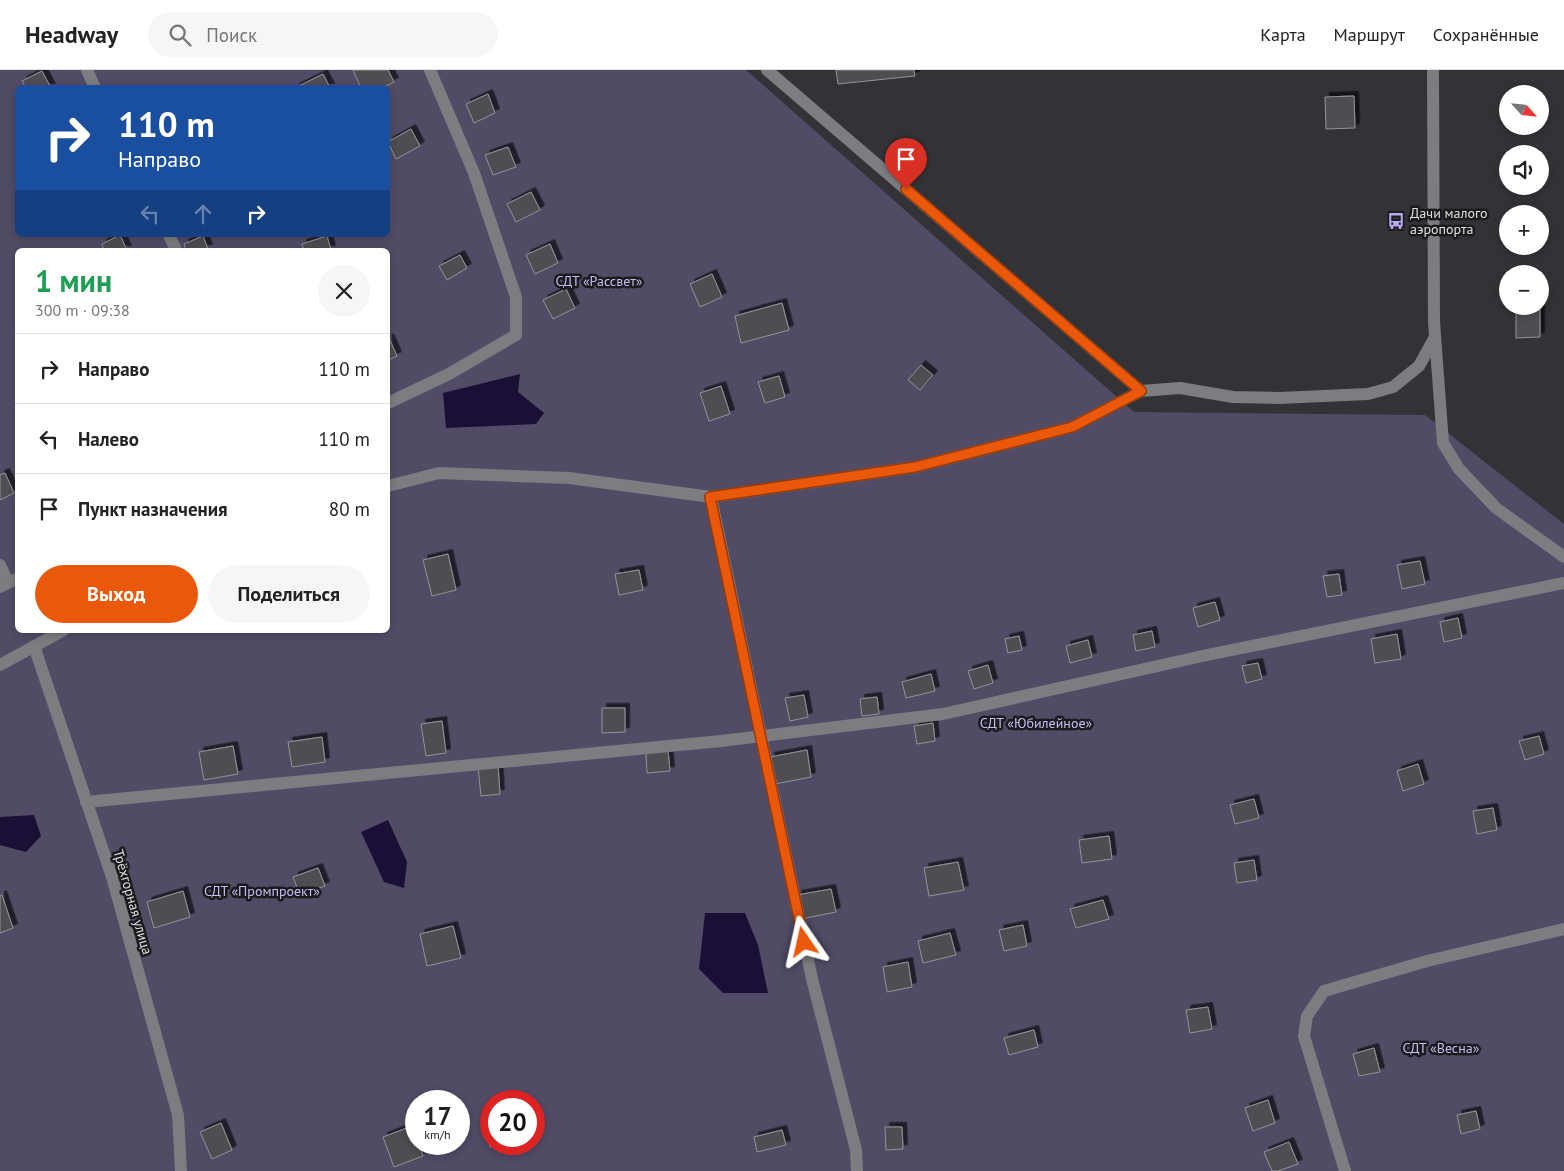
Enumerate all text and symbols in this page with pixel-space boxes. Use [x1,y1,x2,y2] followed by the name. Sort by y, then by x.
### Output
[148,12,498,57] search box
[25,19,118,50] text: Headway
[166,21,194,49] icon: search
[206,23,257,47] text: Поиск
[1260,23,1306,46] text: Карта
[1334,23,1405,46] text: Маршрут
[1433,23,1539,46] text: Сохранённые
[1499,85,1549,135] north arrow
[1499,85,1549,315] map controls
[118,101,215,147] text: 110 m
[35,105,100,170] icon: right
[885,138,927,189] pin
[118,145,201,173] text: Направо
[892,145,920,173] icon: arrive
[1499,145,1549,195] button: sound
[136,200,164,228] icon: left
[189,200,217,228] icon: ahead
[242,200,270,228] icon: right
[1410,204,1488,238] place label: Дачи малого аэропорта
[1499,205,1549,255] button: +
[1386,211,1406,231] bus stop icon: Дачи малого аэропорта
[35,261,112,300] text: 1 мин
[318,265,370,317] button: close
[1499,265,1549,315] button: −
[555,272,643,290] park label: СДТ «Рассвет»
[35,300,130,320] text: 300 m · 09:38
[35,355,63,383] icon: right
[78,357,149,381] text: Направо
[318,357,370,381] text: 110 m
[35,425,63,453] icon: left
[78,427,139,451] text: Налево
[318,427,370,451] text: 110 m
[35,495,63,523] icon: arrive
[78,497,228,521] text: Пункт назначения
[329,497,370,521] text: 80 m
[35,565,198,623] button: Выход
[208,565,370,623] button: Поделиться
[980,714,1093,732] park label: СДТ «Юбилейное»
[109,847,157,957] street label: Трёхгорная улица
[204,882,320,900] park label: СДТ «Промпроект»
[777,915,829,967] position arrow
[1403,1039,1480,1057] park label: СДТ «Весна»
[480,1090,545,1155] speed limit sign: 20
[423,1100,452,1132] text: 17
[424,1127,451,1142] text: km/h

